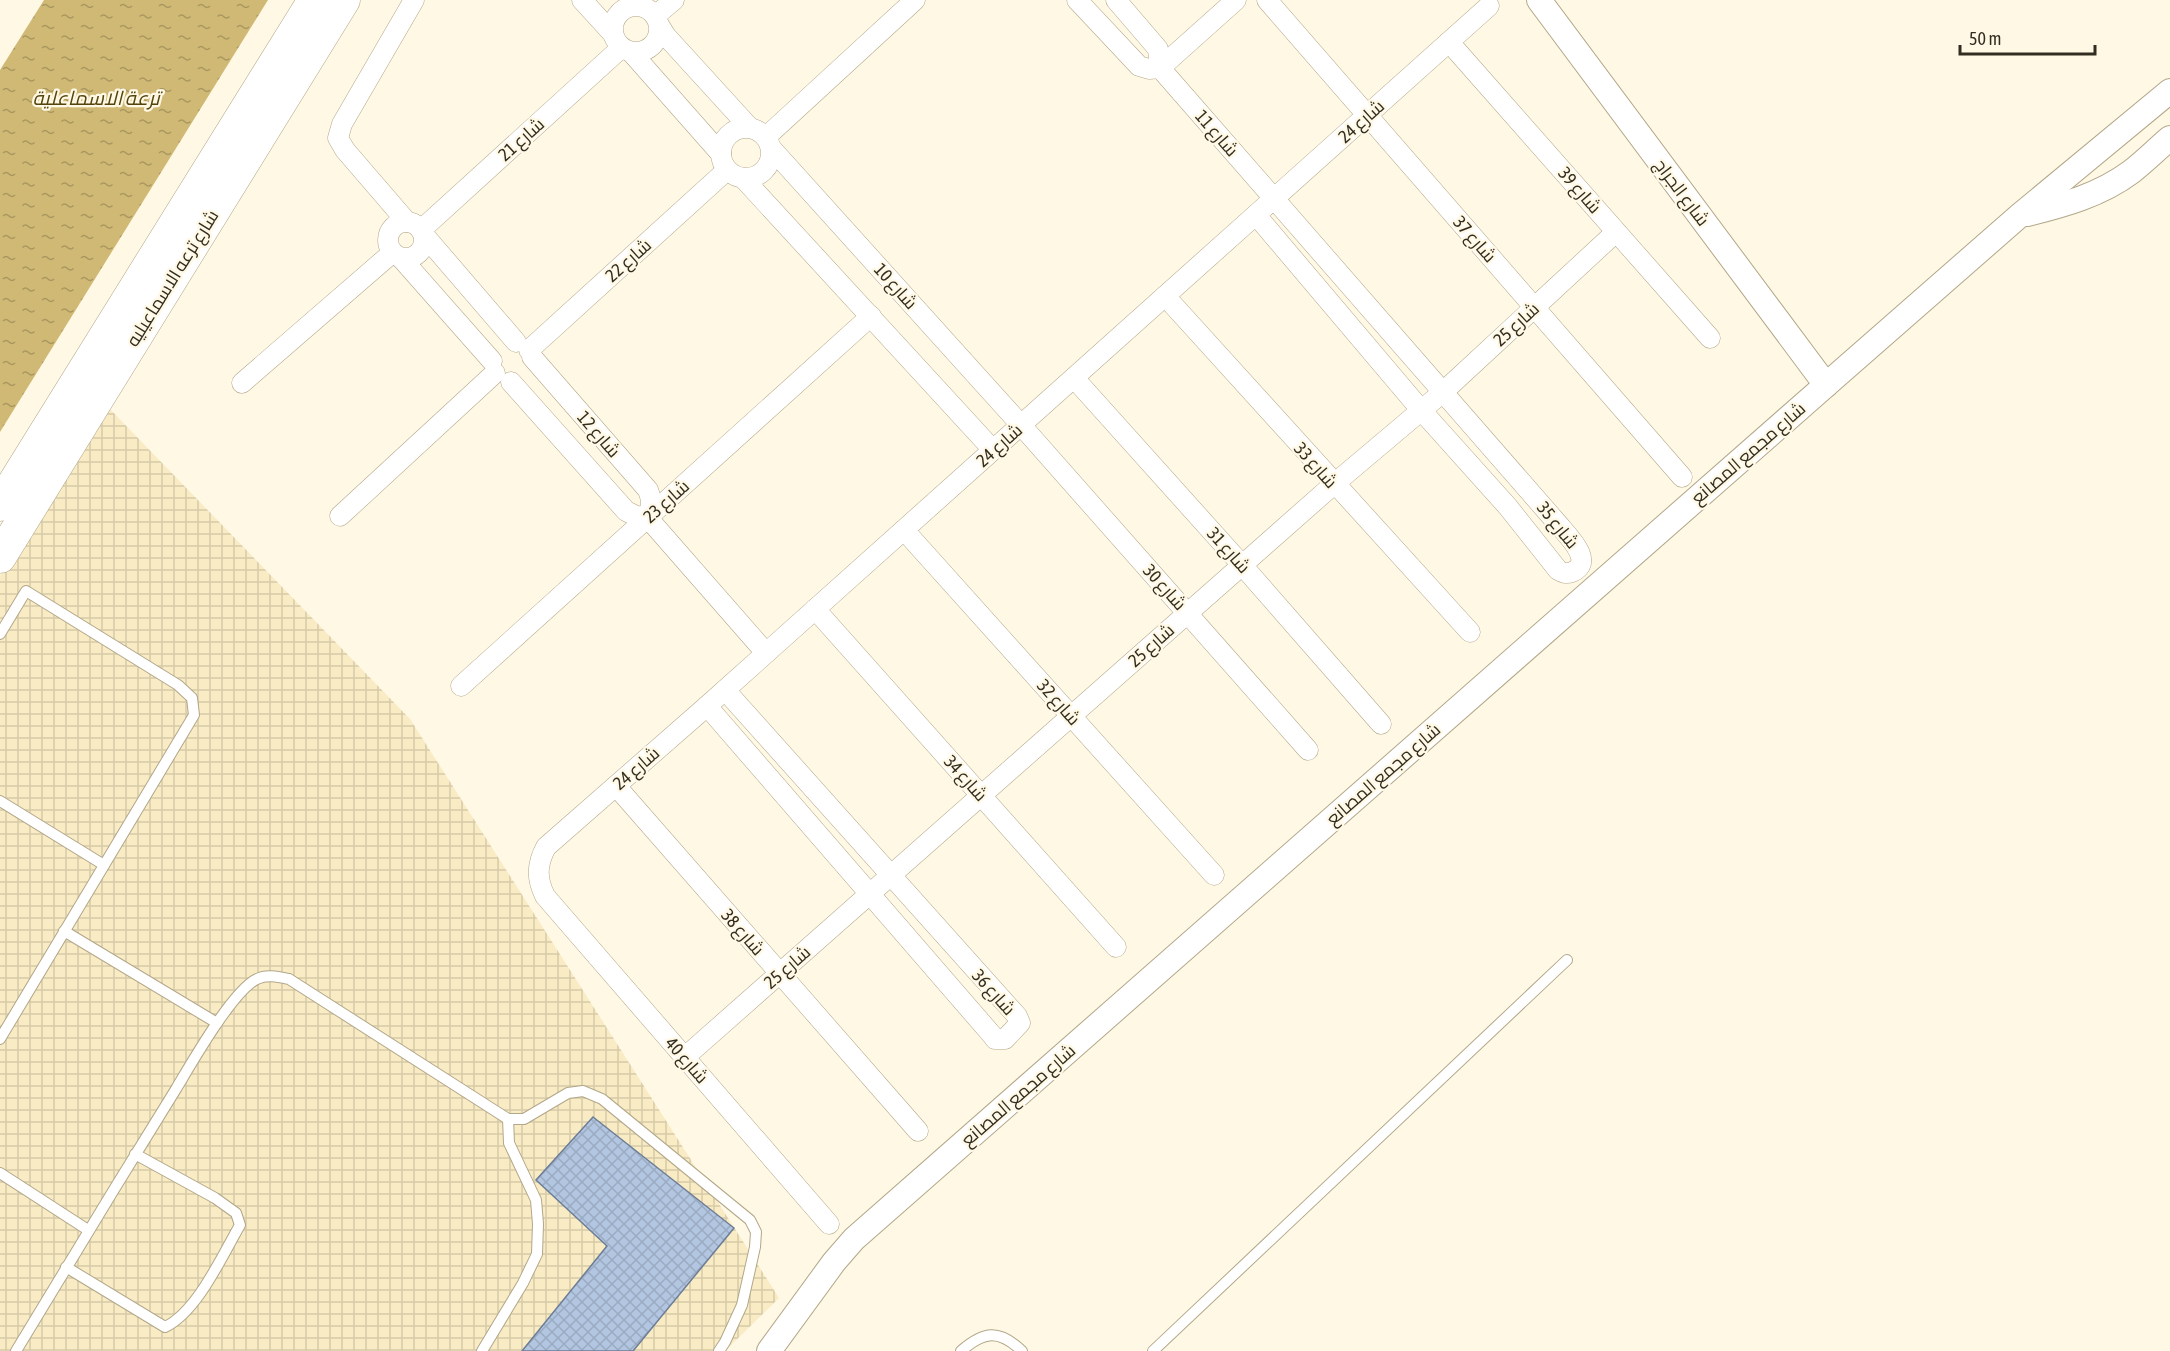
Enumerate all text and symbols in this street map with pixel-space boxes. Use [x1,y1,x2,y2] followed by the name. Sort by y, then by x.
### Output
[1960,18,2095,56] scale bar
[1969,28,2001,49] text: 50 m
[32,86,163,110] water label: ترعة الاسماعلية
[1334,95,1390,148] street label: شارع 24
[1190,106,1243,162] street label: شارع 11
[494,113,550,166] street label: شارع 21
[1648,154,1714,231] street label: شارع الجراج
[1553,163,1606,219] street label: شارع 39
[121,206,224,351] street label: شارع ترعه الاسماعيليه
[1448,212,1501,268] street label: شارع 37
[601,234,657,287] street label: شارع 22
[869,259,922,315] street label: شارع 10
[1489,298,1544,352] street label: شارع 25
[1687,398,1811,510] street label: شارع مجمع المصانع
[572,407,625,463] street label: شارع 12
[972,419,1028,472] street label: شارع 24
[1289,438,1342,494] street label: شارع 33
[639,475,695,528] street label: شارع 23
[1531,497,1583,554] street label: شارع 35
[1202,523,1255,579] street label: شارع 31
[1138,560,1191,616] street label: شارع 30
[1124,619,1180,672] street label: شارع 25
[1032,675,1085,731] street label: شارع 32
[1322,719,1446,831] street label: شارع مجمع المصانع
[609,742,665,795] street label: شارع 24
[939,751,992,807] street label: شارع 34
[716,905,769,961] street label: شارع 38
[760,941,816,994] street label: شارع 25
[967,965,1020,1021] street label: شارع 36
[660,1033,713,1089] street label: شارع 40
[957,1040,1081,1152] street label: شارع مجمع المصانع

